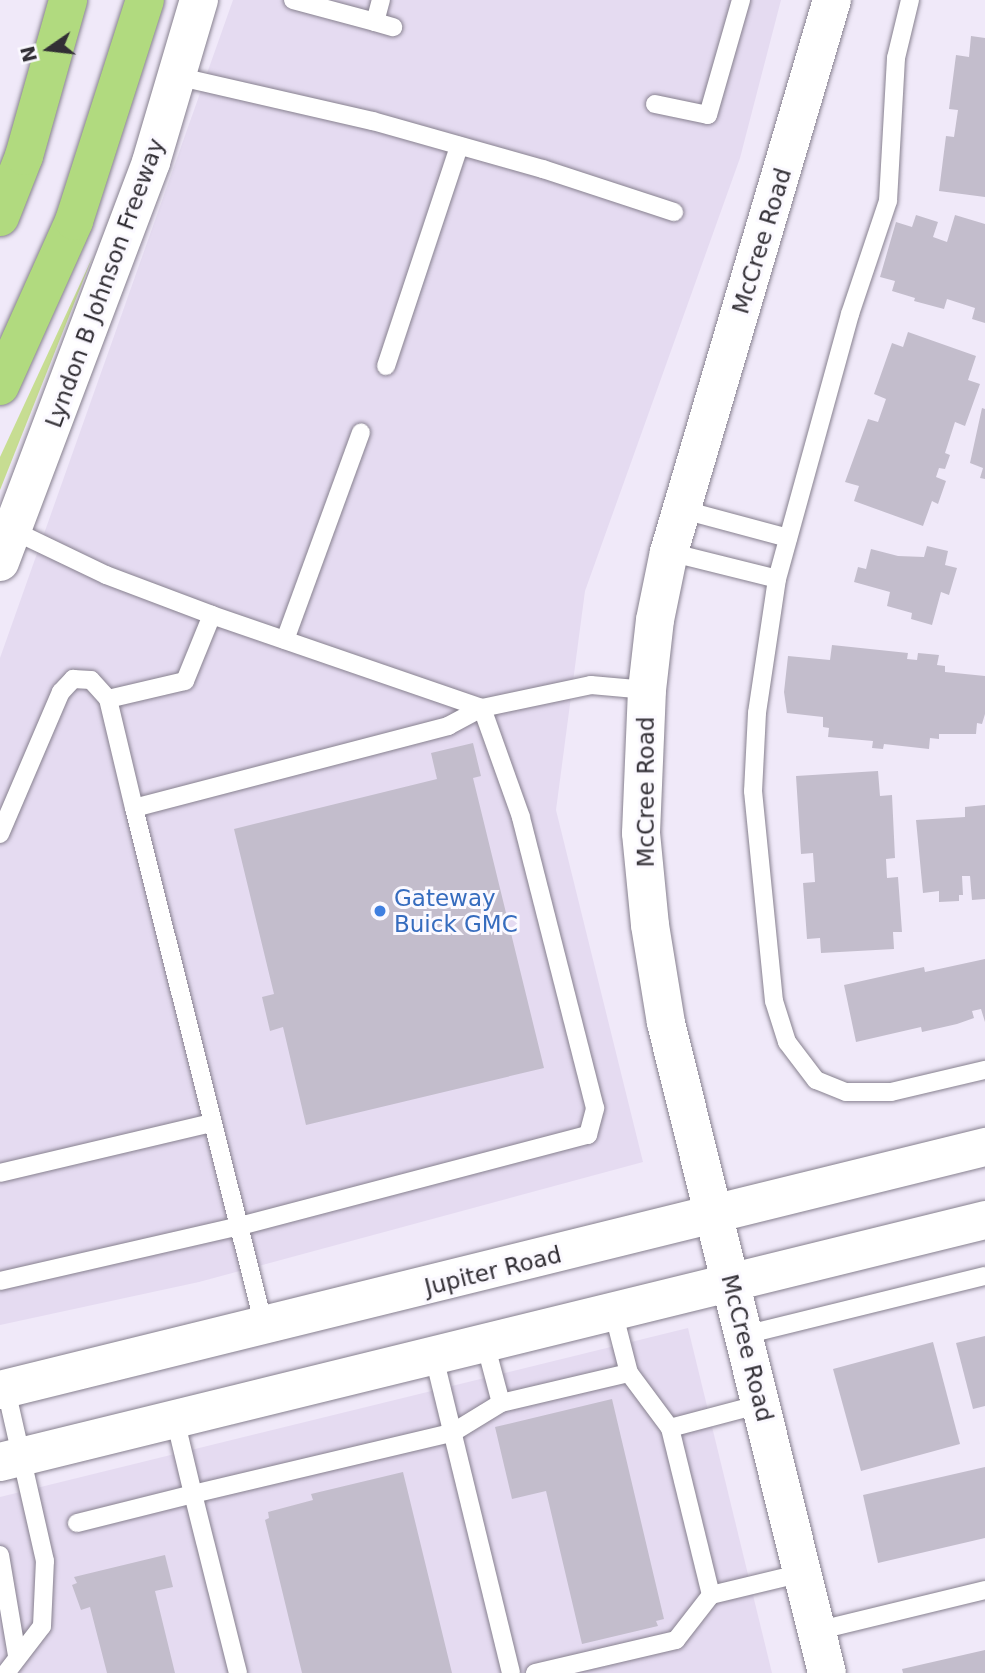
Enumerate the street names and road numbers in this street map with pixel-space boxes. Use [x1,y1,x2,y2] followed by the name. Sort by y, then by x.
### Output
[40,135,170,431] street label: Lyndon B Johnson Freeway
[727,165,797,317] street label: McCree Road
[632,717,660,867] street label: McCree Road
[422,1241,564,1301] street label: Jupiter Road
[715,1271,779,1425] street label: McCree Road

